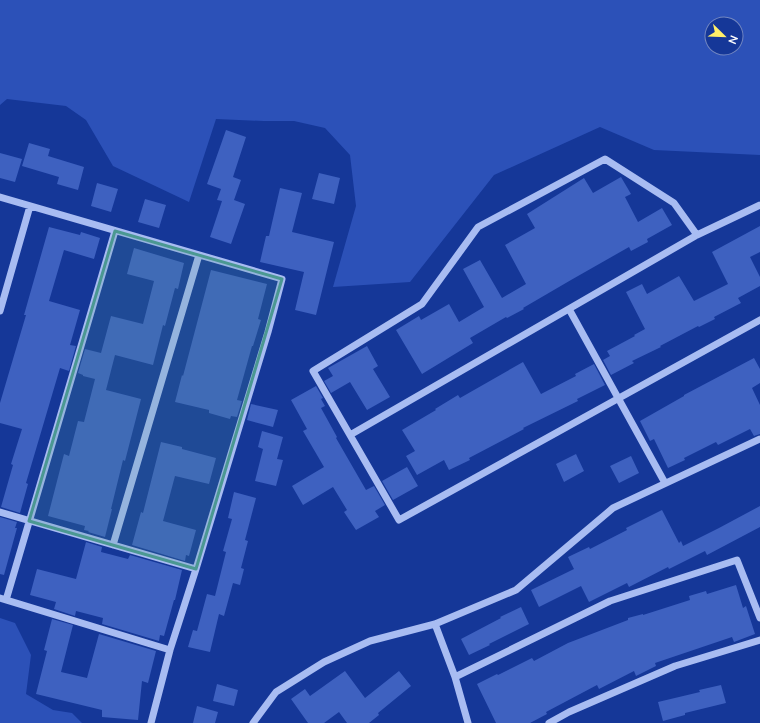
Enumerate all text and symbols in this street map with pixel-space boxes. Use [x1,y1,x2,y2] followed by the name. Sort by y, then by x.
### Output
[704,16,744,56] north arrow
[724,33,741,46] text: N

